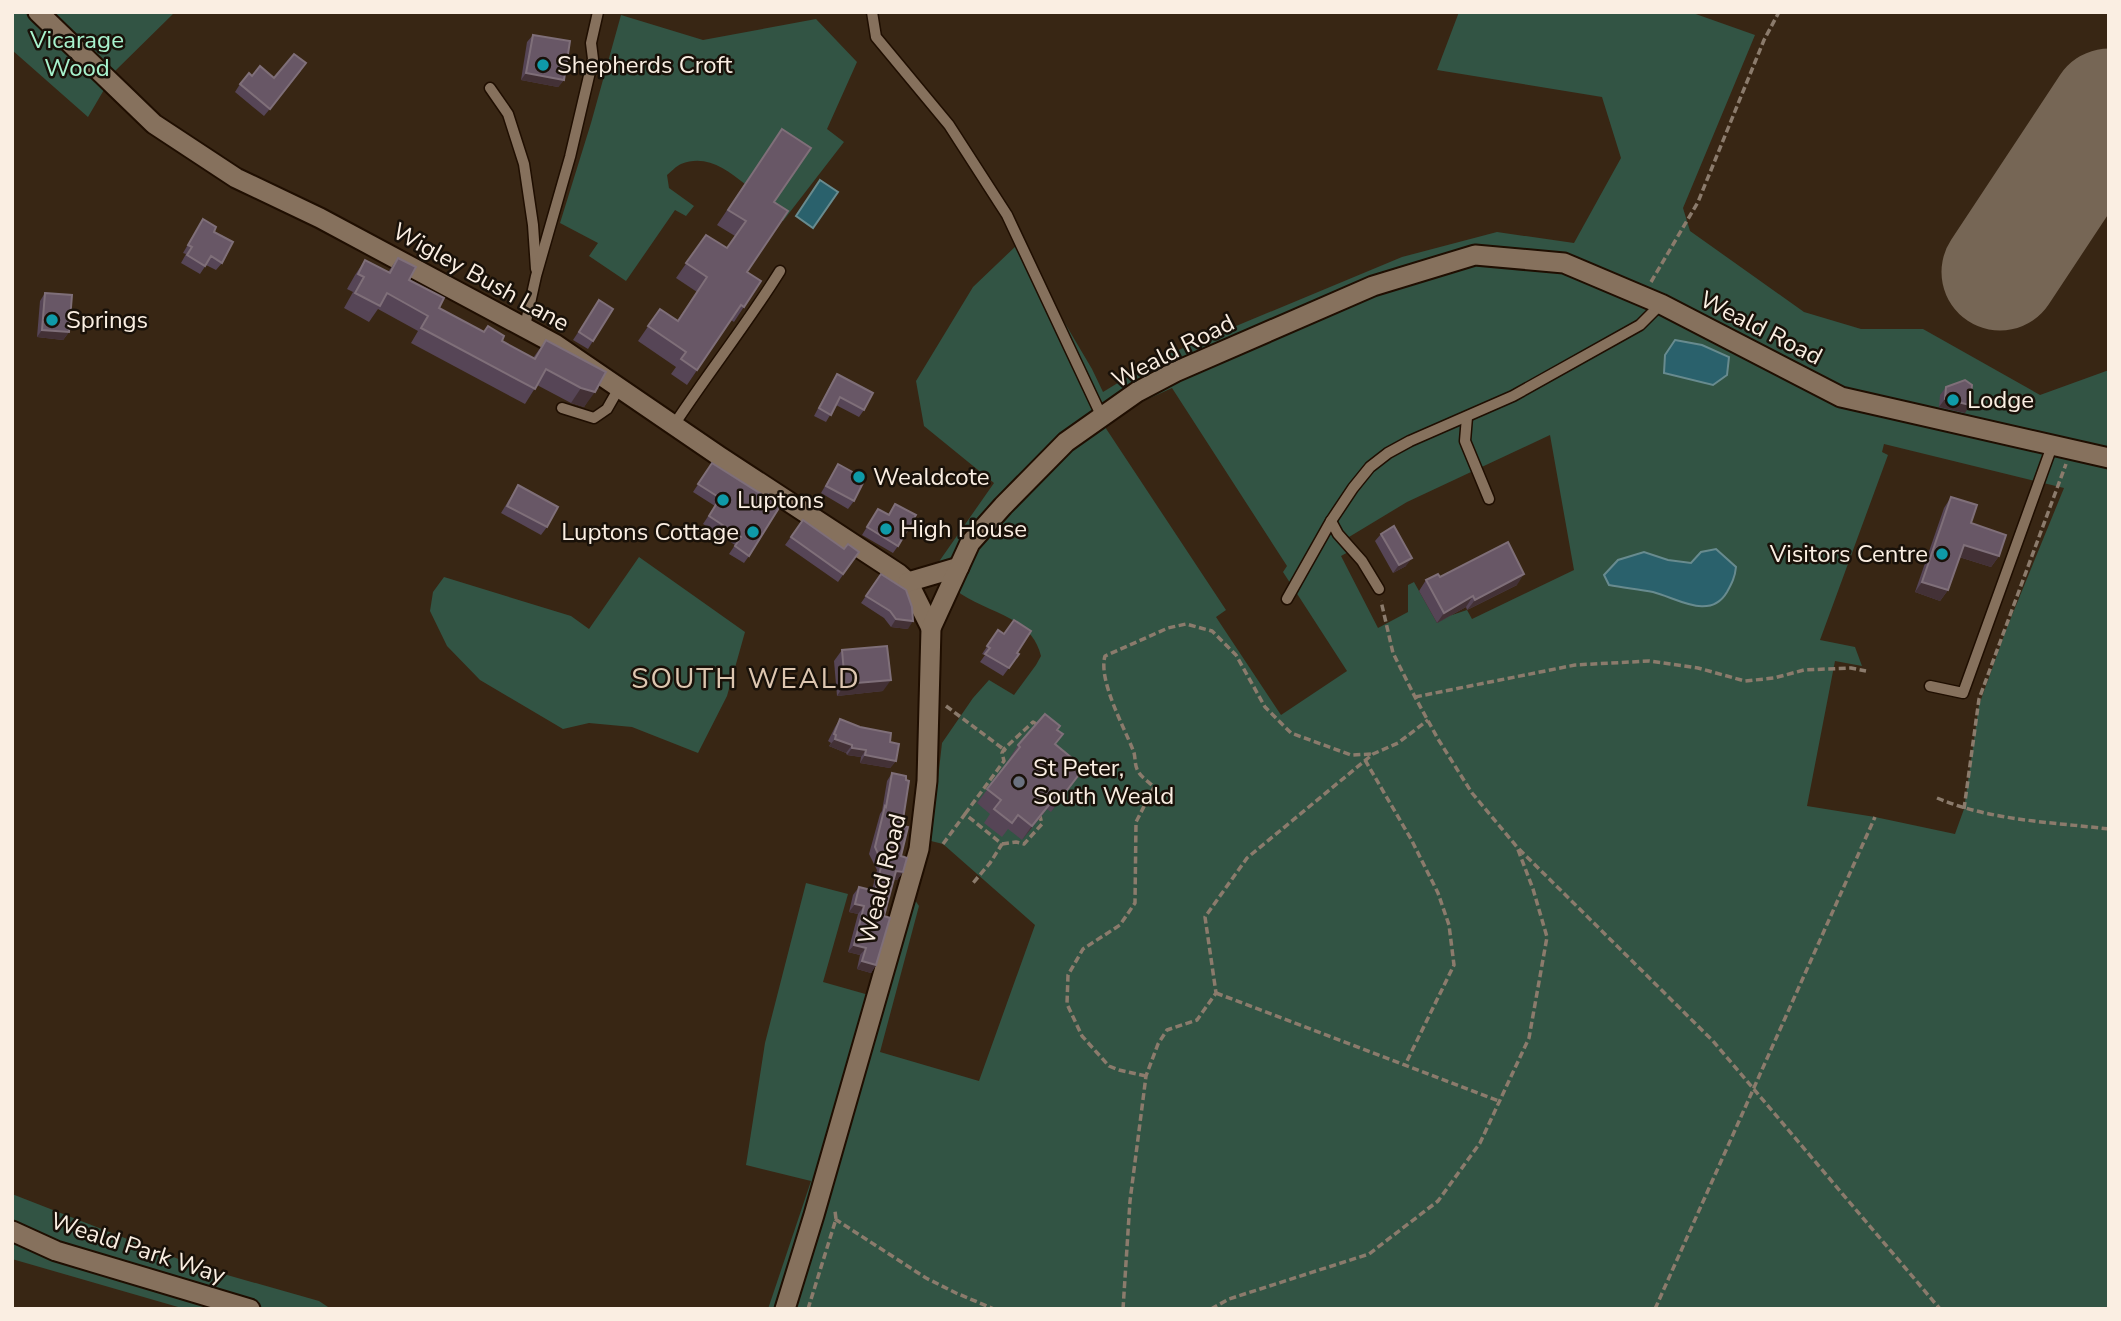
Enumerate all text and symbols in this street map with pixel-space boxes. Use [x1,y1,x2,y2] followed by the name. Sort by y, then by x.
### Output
[29,24,124,84] park label: Vicarage Wood
[557,49,733,81] place label: Shepherds Croft
[535,57,551,73] marker: Shepherds Croft
[387,215,575,339] street label: Wigley Bush Lane
[1694,283,1828,373] street label: Weald Road
[66,304,148,336] place label: Springs
[1106,306,1240,396] street label: Weald Road
[44,312,60,328] marker: Springs
[1967,384,2034,416] place label: Lodge
[1945,392,1961,408] marker: Lodge
[873,461,990,493] place label: Wealdcote
[851,469,867,485] marker: Wealdcote
[737,484,824,516] place label: Luptons
[715,492,731,508] marker: Luptons
[900,513,1027,545] place label: High House
[561,516,739,548] place label: Luptons Cottage
[878,521,894,537] marker: High House
[745,524,761,540] marker: Luptons Cottage
[1769,538,1928,570] place label: Visitors Centre
[1934,546,1950,562] marker: Visitors Centre
[631,660,861,698] district label: SOUTH WEALD
[1033,752,1174,812] place label: St Peter, South Weald
[1011,774,1027,790] marker: St Peter, South Weald
[850,810,914,948] street label: Weald Road
[47,1205,230,1291] street label: Weald Park Way

